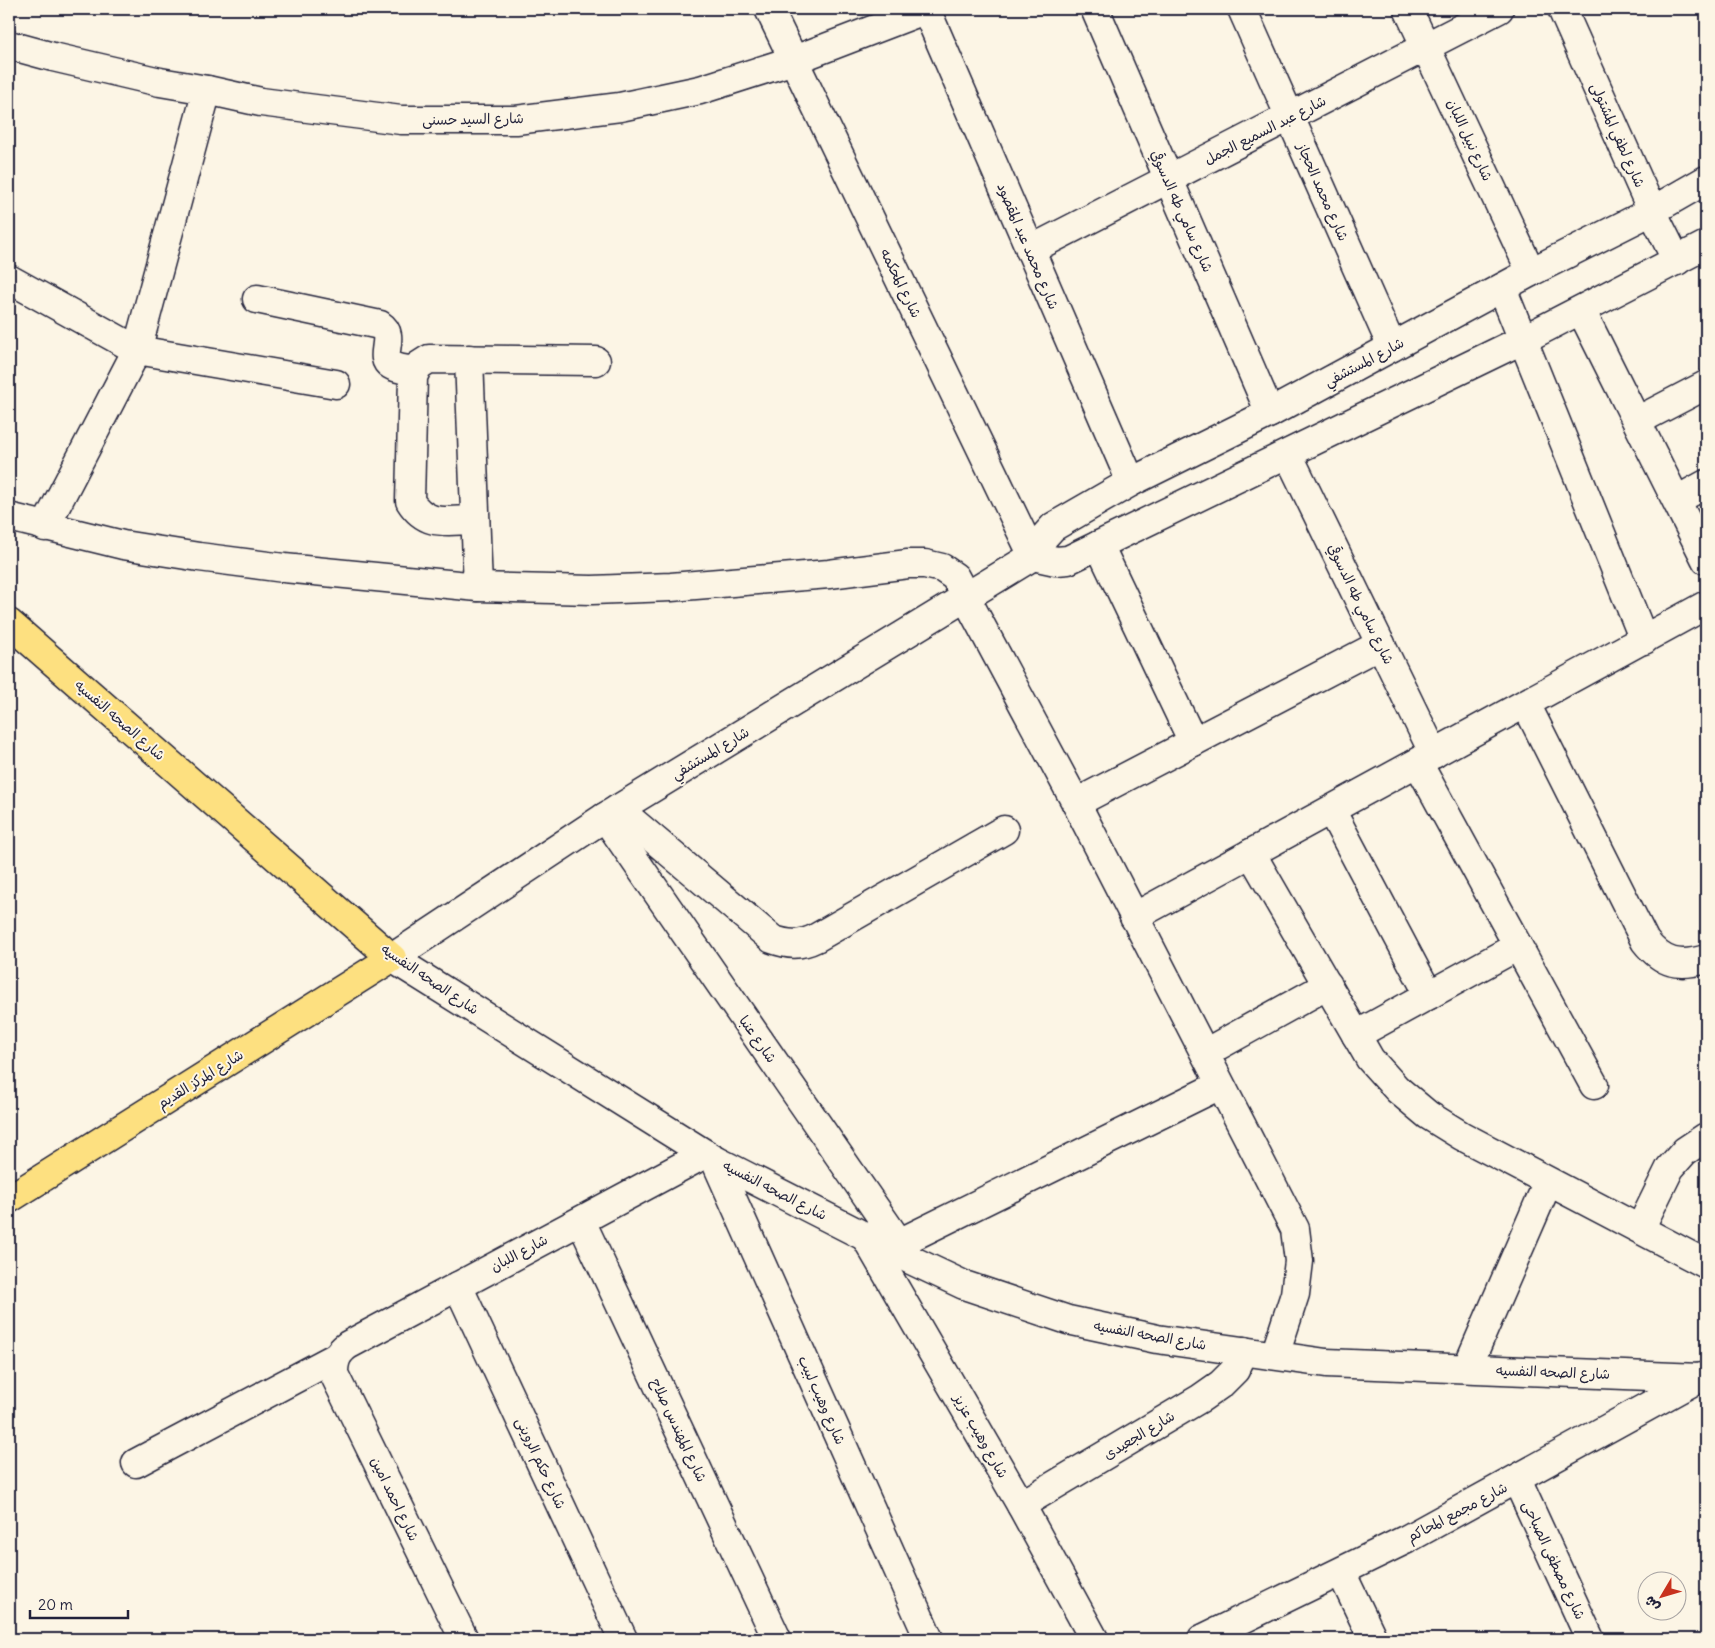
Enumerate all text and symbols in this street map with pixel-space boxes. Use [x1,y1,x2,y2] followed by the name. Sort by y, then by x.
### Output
[1583,80,1649,192] street label: شارع لطفي المشتولى
[1201,91,1330,170] street label: شارع عبد السميع الجمل
[1442,96,1497,184] street label: شارع نبيل اللبان
[422,109,524,130] street label: شارع السيد حسنى
[1292,139,1353,244] street label: شارع محمد الحجاز
[1143,147,1217,277] street label: شارع سامي طه الدسوقي
[992,180,1063,312] street label: شارع محمد عبد المقصود
[875,245,926,321] street label: شارع المحكمه
[1321,333,1409,394] street label: شارع المستشفي
[1320,541,1398,669] street label: شارع سامي طه الدسوقي
[70,676,169,765] street label: شارع الصحه النفسيه
[668,723,754,787] street label: شارع المستشفي
[377,940,482,1019] street label: شارع الصحه النفسيه
[734,1012,781,1067] street label: شارع عنبا
[154,1045,248,1114] street label: شارع المركز القديم
[720,1156,830,1225] street label: شارع الصحه النفسيه
[487,1230,551,1276] street label: شارع اللبان
[1092,1316,1208,1355] street label: شارع الصحه النفسيه
[793,1353,850,1448] street label: شارع وهيب لبيب
[1496,1361,1610,1384] street label: شارع الصحه النفسيه
[646,1375,711,1485] street label: شارع المهندس صلاح
[948,1390,1012,1482] street label: شارع وهيب عزيز
[1100,1407,1178,1464] street label: شارع الجعيدى
[510,1414,570,1513] street label: شارع حكم الروينى
[366,1454,423,1544] street label: شارع احمد امين
[1404,1478,1511,1548] street label: شارع مجمع المحاكم
[1518,1498,1589,1623] street label: شارع مصطفى الصباحى
[1638,1570,1688,1620] north arrow
[30,1588,128,1620] scale bar
[1640,1592,1664,1616] text: ش
[38,1595,73,1614] text: 20 m

